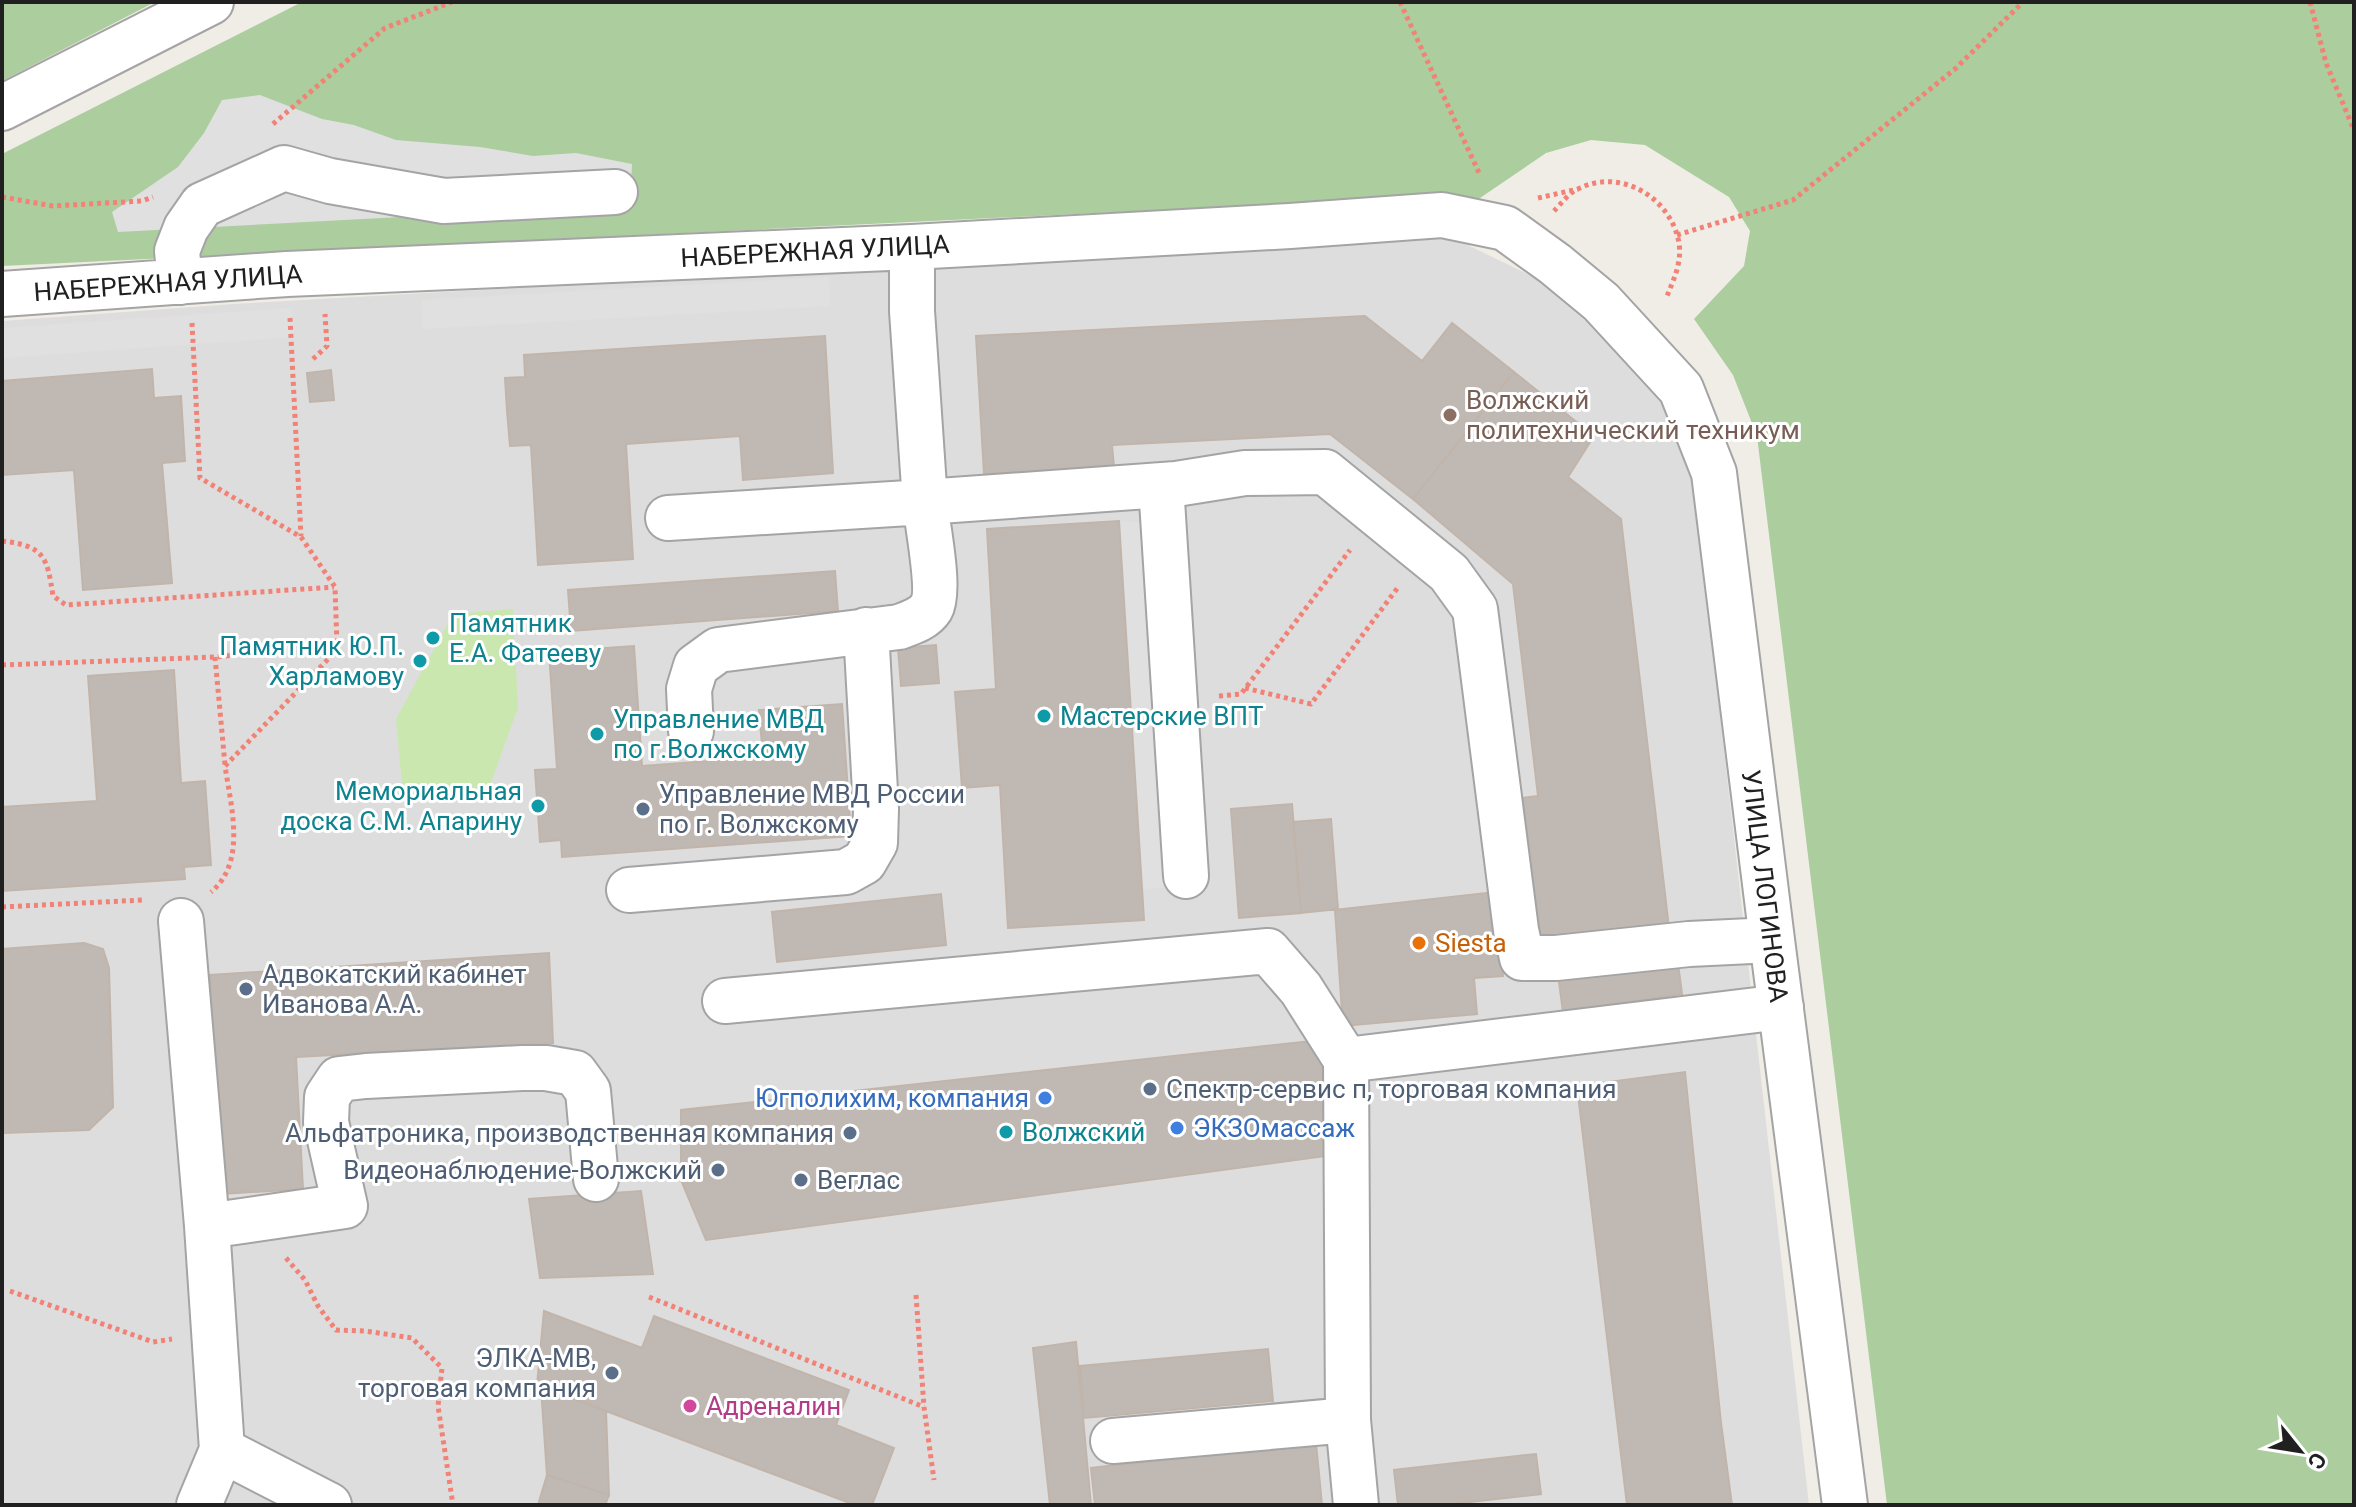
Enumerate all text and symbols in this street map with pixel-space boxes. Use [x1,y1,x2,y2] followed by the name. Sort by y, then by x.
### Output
[680,229,950,273] street label: НАБЕРЕЖНАЯ УЛИЦА
[33,259,303,307] street label: НАБЕРЕЖНАЯ УЛИЦА
[1466,385,1800,445] place label: Волжский политехнический техникум
[1441,406,1459,424] marker: Волжский политехнический техникум
[449,608,601,668] place label: Памятник Е.А. Фатееву
[424,629,442,647] marker: Памятник Е.А. Фатееву
[219,631,404,691] place label: Памятник Ю.П. Харламову
[411,652,429,670] marker: Памятник Ю.П. Харламову
[1060,701,1264,731] place label: Мастерские ВПТ
[613,704,824,764] place label: Управление МВД по г.Волжскому
[1035,707,1053,725] marker: Мастерские ВПТ
[588,725,606,743] marker: Управление МВД по г.Волжскому
[1736,768,1794,1004] street label: УЛИЦА ЛОГИНОВА
[280,776,522,836] place label: Мемориальная доска С.М. Апарину
[659,779,965,839] place label: Управление МВД России по г. Волжскому
[529,797,547,815] marker: Мемориальная доска С.М. Апарину
[634,800,652,818] marker: Управление МВД России по г. Волжскому
[1435,928,1507,958] place label: Siesta
[1410,934,1428,952] marker: Siesta
[262,959,526,1019] place label: Адвокатский кабинет Иванова А.А.
[237,980,255,998] marker: Адвокатский кабинет Иванова А.А.
[1166,1074,1617,1104] place label: Спектр-сервис п, торговая компания
[1141,1080,1159,1098] marker: Спектр-сервис п, торговая компания
[755,1083,1029,1113] place label: Югполихим, компания
[1036,1089,1054,1107] marker: Югполихим, компания
[1193,1113,1355,1143] place label: ЭКЗОмассаж
[1022,1117,1145,1147] place label: Волжский
[285,1118,834,1148] place label: Альфатроника, производственная компания
[1168,1119,1186,1137] marker: ЭКЗОмассаж
[997,1123,1015,1141] marker: Волжский
[841,1124,859,1142] marker: Альфатроника, производственная компания
[343,1155,702,1185] place label: Видеонаблюдение-Волжский
[709,1161,727,1179] marker: Видеонаблюдение-Волжский
[817,1165,900,1195] place label: Веглас
[792,1171,810,1189] marker: Веглас
[358,1343,596,1403] place label: ЭЛКА-МВ, торговая компания
[603,1364,621,1382] marker: ЭЛКА-МВ, торговая компания
[706,1391,841,1421] place label: Адреналин
[681,1397,699,1415] marker: Адреналин
[2260,1411,2340,1491] north arrow
[2302,1448,2331,1473] text: С

